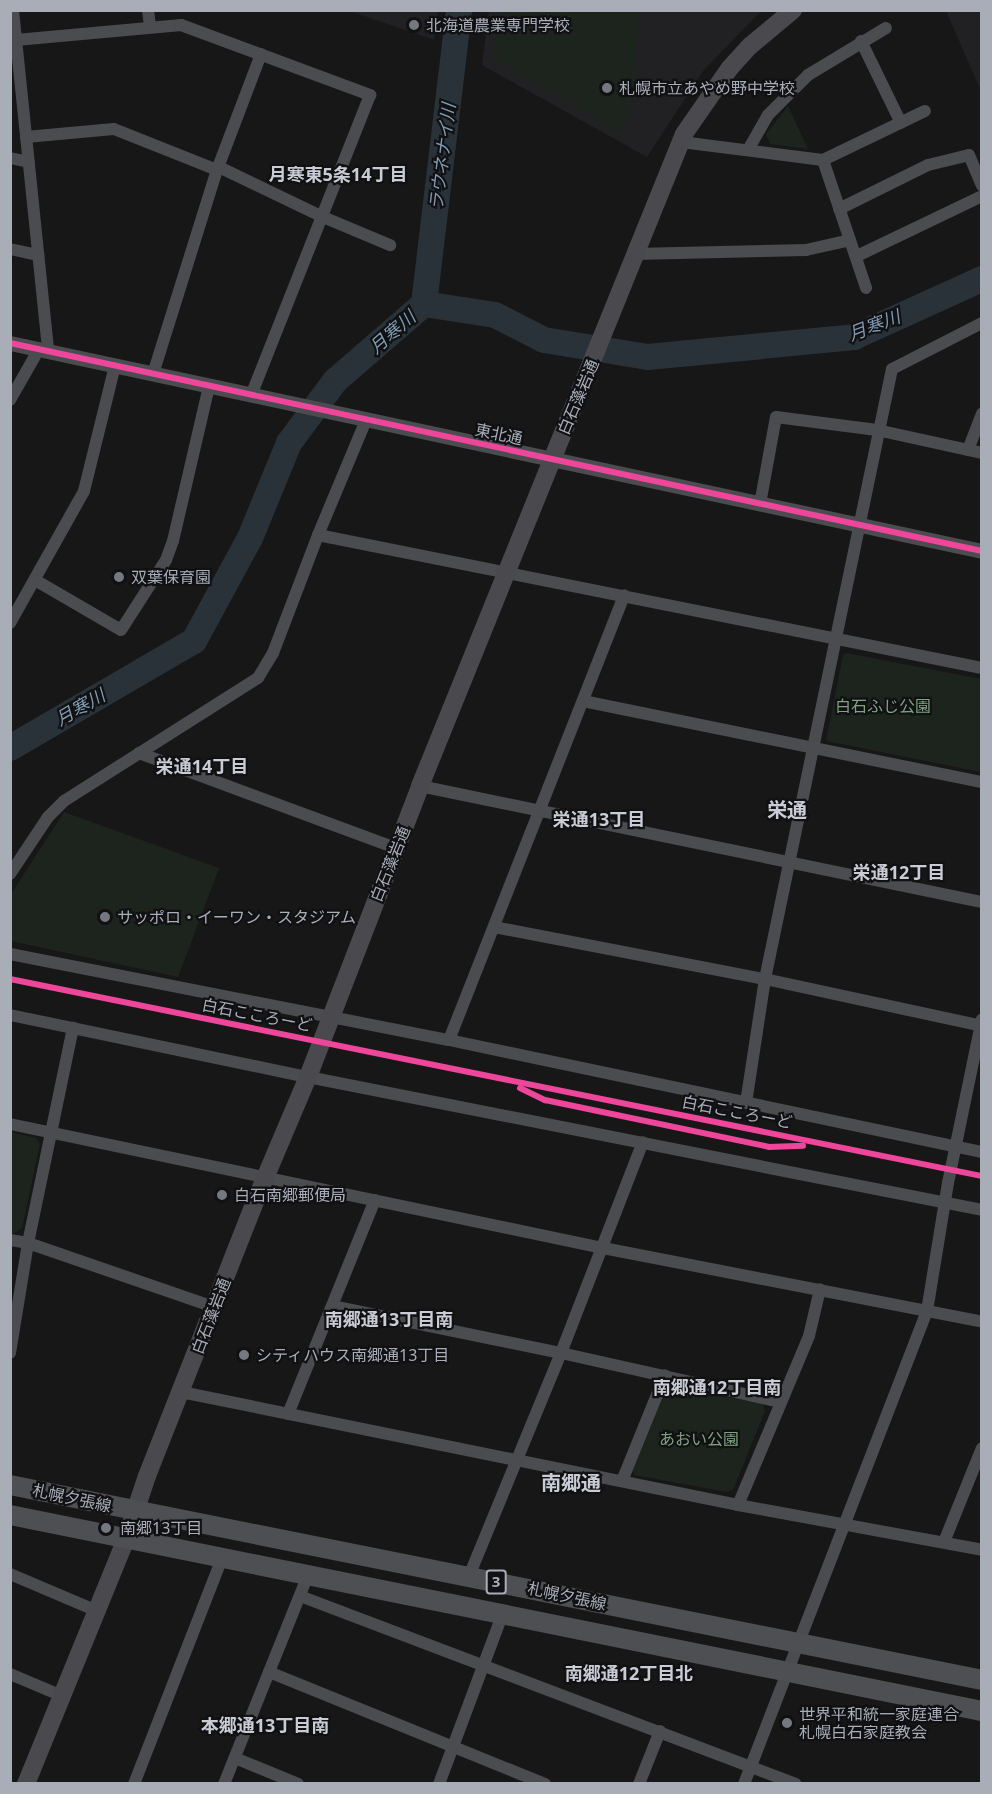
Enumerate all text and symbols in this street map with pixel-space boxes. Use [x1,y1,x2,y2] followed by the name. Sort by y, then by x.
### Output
[426,15,570,35] place label: 北海道農業専門学校
[407,18,421,32] marker: 北海道農業専門学校
[619,78,795,98] place label: 札幌市立あやめ野中学校
[600,81,614,95] marker: 札幌市立あやめ野中学校
[425,102,459,212] water label: ラウネナイ川
[269,163,407,185] district label: 月寒東5条14丁目
[845,305,903,345] water label: 月寒川
[365,306,419,358] water label: 月寒川
[554,356,602,438] street label: 白石藻岩通
[474,420,524,448] street label: 東北通
[131,567,211,587] place label: 双葉保育園
[112,570,126,584] marker: 双葉保育園
[51,684,109,730] water label: 月寒川
[835,696,931,716] park label: 白石ふじ公園
[156,755,248,777] district label: 栄通14丁目
[767,797,807,821] district label: 栄通
[553,808,645,830] district label: 栄通13丁目
[366,823,414,905] street label: 白石藻岩通
[853,861,945,883] district label: 栄通12丁目
[117,907,357,927] place label: サッポロ・イーワン・スタジアム
[98,910,112,924] marker: サッポロ・イーワン・スタジアム
[200,995,314,1035] street label: 白石こころーど
[680,1092,794,1132] street label: 白石こころーど
[234,1185,346,1205] place label: 白石南郷郵便局
[215,1188,229,1202] marker: 白石南郷郵便局
[188,1275,234,1357] street label: 白石藻岩通
[325,1308,453,1330] district label: 南郷通13丁目南
[256,1345,450,1365] place label: シティハウス南郷通13丁目
[237,1348,251,1362] marker: シティハウス南郷通13丁目
[653,1376,781,1398] district label: 南郷通12丁目南
[659,1429,739,1449] park label: あおい公園
[541,1470,601,1494] district label: 南郷通
[31,1480,113,1516] street label: 札幌夕張線
[120,1518,202,1538] place label: 南郷13丁目
[97,1519,115,1537] marker: 南郷13丁目
[486,1570,506,1594] road number: 3
[526,1578,608,1614] street label: 札幌夕張線
[565,1662,693,1684] district label: 南郷通12丁目北
[799,1704,959,1742] place label: 世界平和統一家庭連合 札幌白石家庭教会
[201,1714,329,1736] district label: 本郷通13丁目南
[780,1716,794,1730] marker: 世界平和統一家庭連合 札幌白石家庭教会

